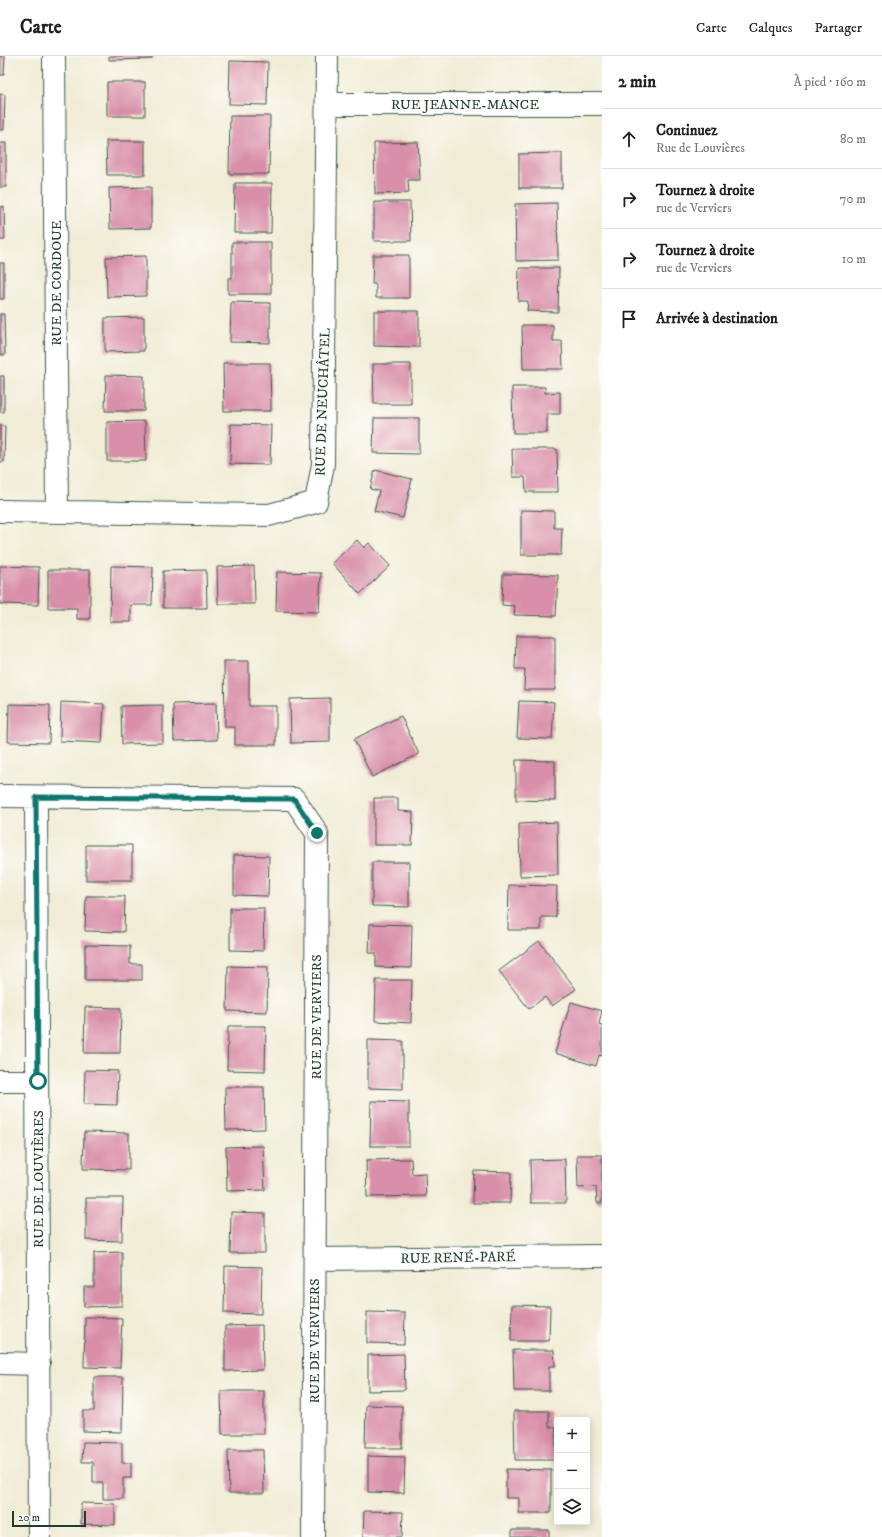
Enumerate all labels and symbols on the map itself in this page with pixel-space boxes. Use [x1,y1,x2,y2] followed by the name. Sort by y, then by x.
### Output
[391,96,539,114] street label: RUE JEANNE-MANCE
[48,220,66,346] street label: RUE DE CORDOUE
[311,328,335,476] street label: RUE DE NEUCHÂTEL
[308,824,326,842] route end
[308,954,326,1080] street label: RUE DE VERVIERS
[29,1072,47,1090] route start
[30,1110,48,1248] street label: RUE DE LOUVIÈRES
[400,1248,516,1268] street label: RUE RENÉ-PARÉ
[306,1278,324,1404] street label: RUE DE VERVIERS
[12,1509,86,1528] scale bar

